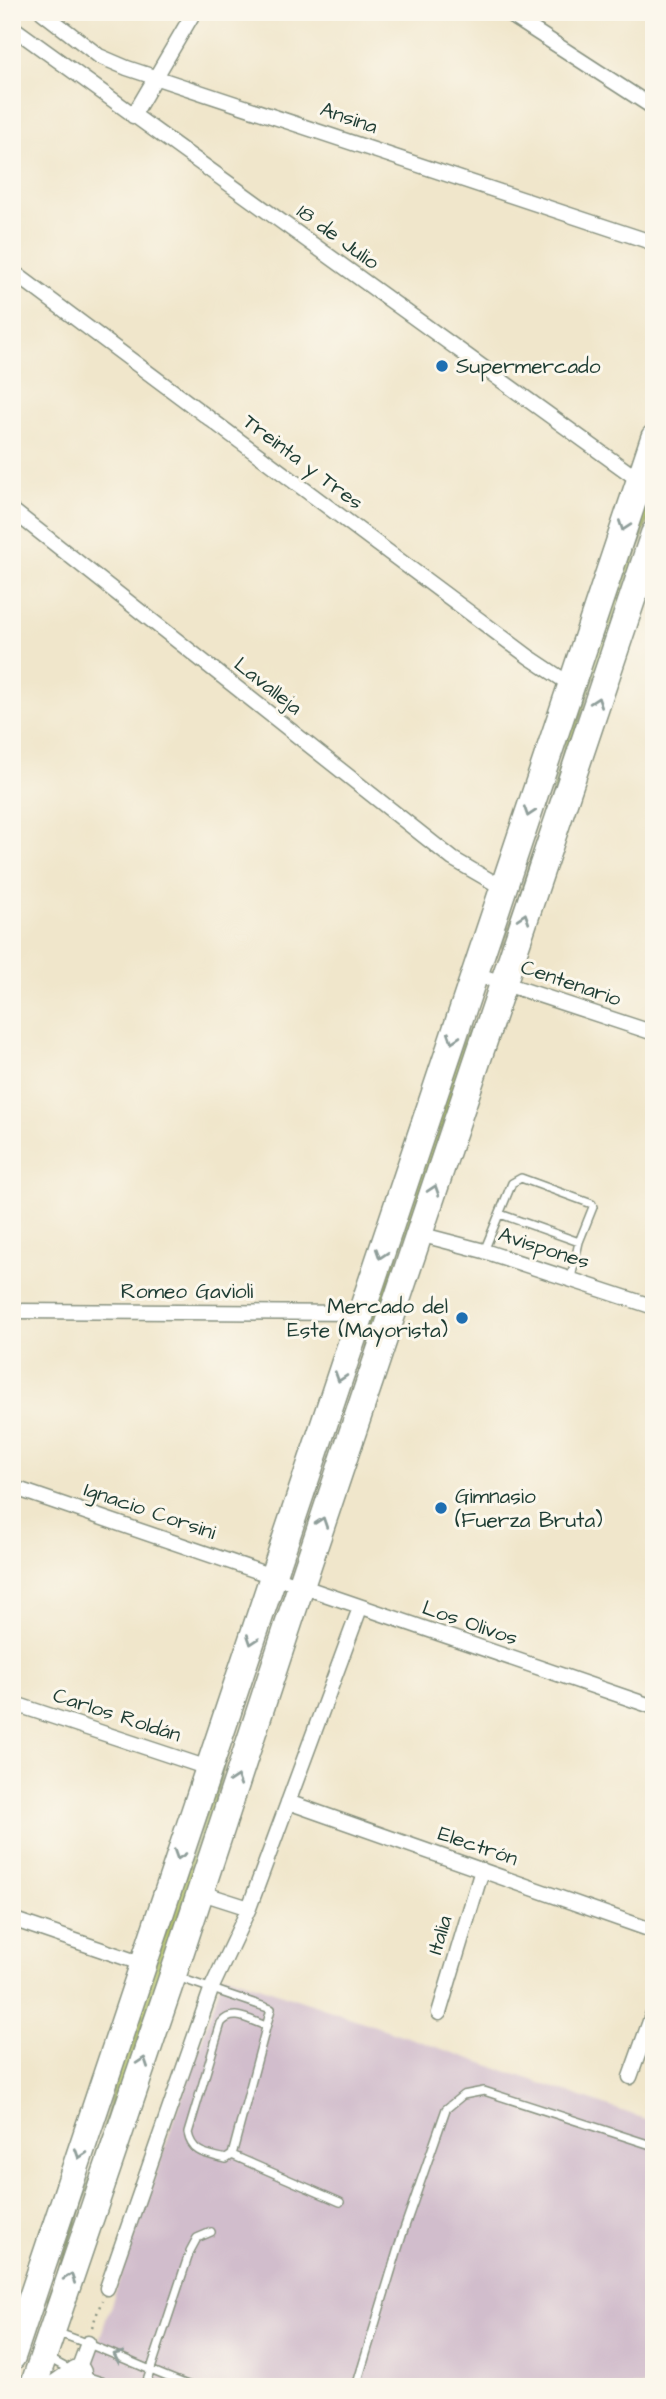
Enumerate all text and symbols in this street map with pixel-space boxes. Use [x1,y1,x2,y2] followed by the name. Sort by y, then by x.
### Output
[316,95,382,141] street label: Ansina
[291,197,385,277] street label: 18 de Julio
[456,352,601,382] place label: Supermercado
[434,358,450,374] marker: Supermercado
[236,407,369,518] street label: Treinta y Tres
[618,520,632,532] one-way arrow
[228,650,308,722] street label: Lavalleja
[589,697,603,709] one-way arrow
[523,805,537,817] one-way arrow
[516,912,530,924] one-way arrow
[517,952,625,1014] street label: Centenario
[447,1032,461,1044] one-way arrow
[426,1184,440,1197] one-way arrow
[495,1220,593,1277] street label: Avispones
[375,1248,389,1260] one-way arrow
[121,1277,253,1306] street label: Romeo Gavioli
[287,1292,448,1347] place label: Mercado del Este (Mayorista)
[454,1310,470,1326] marker: Mercado del Este (Mayorista)
[334,1371,348,1383] one-way arrow
[80,1475,220,1549] street label: Ignacio Corsini
[455,1482,603,1535] place label: Gimnasio (Fuerza Bruta)
[433,1500,449,1516] marker: Gimnasio (Fuerza Bruta)
[314,1516,329,1528] one-way arrow
[418,1593,522,1653] street label: Los Olivos
[246,1633,260,1645] one-way arrow
[49,1681,185,1749] street label: Carlos Roldán
[228,1775,242,1787] one-way arrow
[434,1819,522,1873] street label: Electrón
[173,1849,187,1861] one-way arrow
[420,1912,460,1958] street label: Italia
[135,2057,149,2069] one-way arrow
[74,2148,88,2160] one-way arrow
[62,2272,76,2284] one-way arrow
[113,2350,125,2364] one-way arrow

